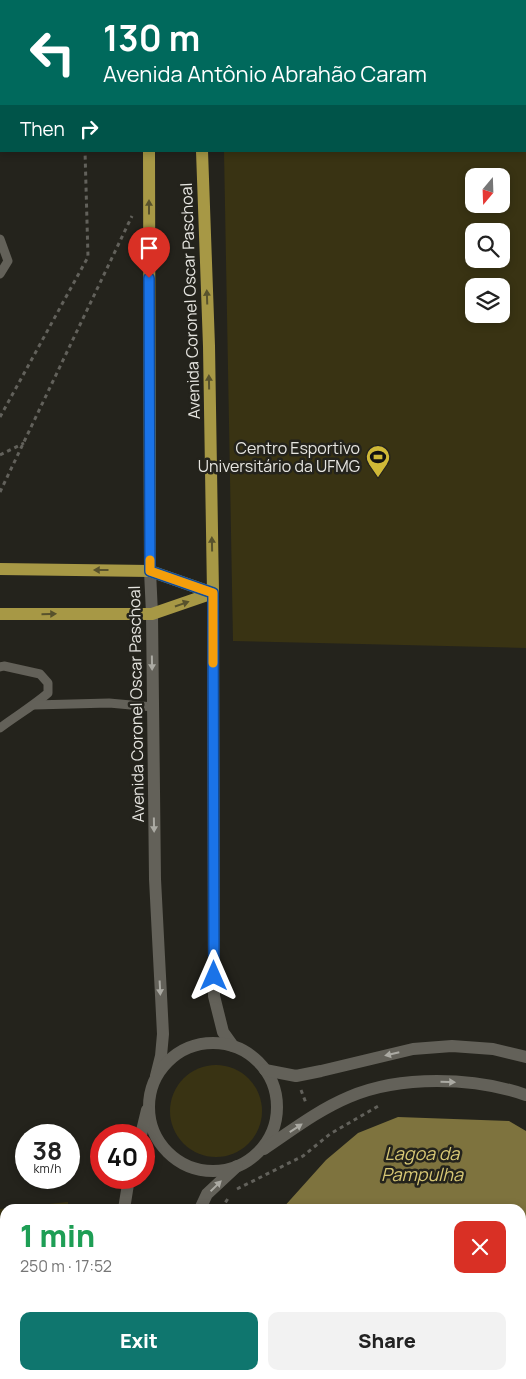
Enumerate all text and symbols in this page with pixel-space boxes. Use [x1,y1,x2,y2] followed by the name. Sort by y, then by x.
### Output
[103,14,200,62] text: 130 m
[20,20,85,85] icon: left
[103,59,427,89] text: Avenida Antônio Abrahão Caram
[75,115,103,143] icon: right
[20,116,65,142] text: Then
[465,168,510,212] north arrow
[465,168,510,323] map controls
[175,182,205,420] street label: Avenida Coronel Oscar Paschoal
[145,199,153,215] one-way arrow
[465,223,510,268] button: search
[128,227,170,278] pin
[135,234,163,262] icon: arrive
[465,278,510,323] button: layers
[203,289,211,305] one-way arrow
[205,374,213,390] one-way arrow
[198,437,360,477] place label: Centro Esportivo Universitário da UFMG
[365,444,391,478] sports icon: Centro Esportivo Universitário da UFMG
[208,536,216,552] one-way arrow
[93,566,109,574] one-way arrow
[123,586,149,822] street label: Avenida Coronel Oscar Paschoal
[175,599,190,607] one-way arrow
[41,610,57,618] one-way arrow
[148,655,156,671] one-way arrow
[150,818,158,834] one-way arrow
[187,949,239,1001] position arrow
[157,980,165,996] one-way arrow
[384,1050,399,1058] one-way arrow
[440,1078,456,1086] one-way arrow
[289,1123,303,1133] one-way arrow
[90,1124,155,1189] speed limit sign: 40
[33,1133,62,1168] text: 38
[381,1141,464,1186] water label: Lagoa da Pampulha
[34,1160,61,1177] text: km/h
[210,1180,222,1192] one-way arrow
[20,1215,95,1256] text: 1 min
[454,1221,506,1273] button: close
[20,1255,112,1277] text: 250 m · 17:52
[20,1312,258,1370] button: Exit
[268,1312,506,1370] button: Share

